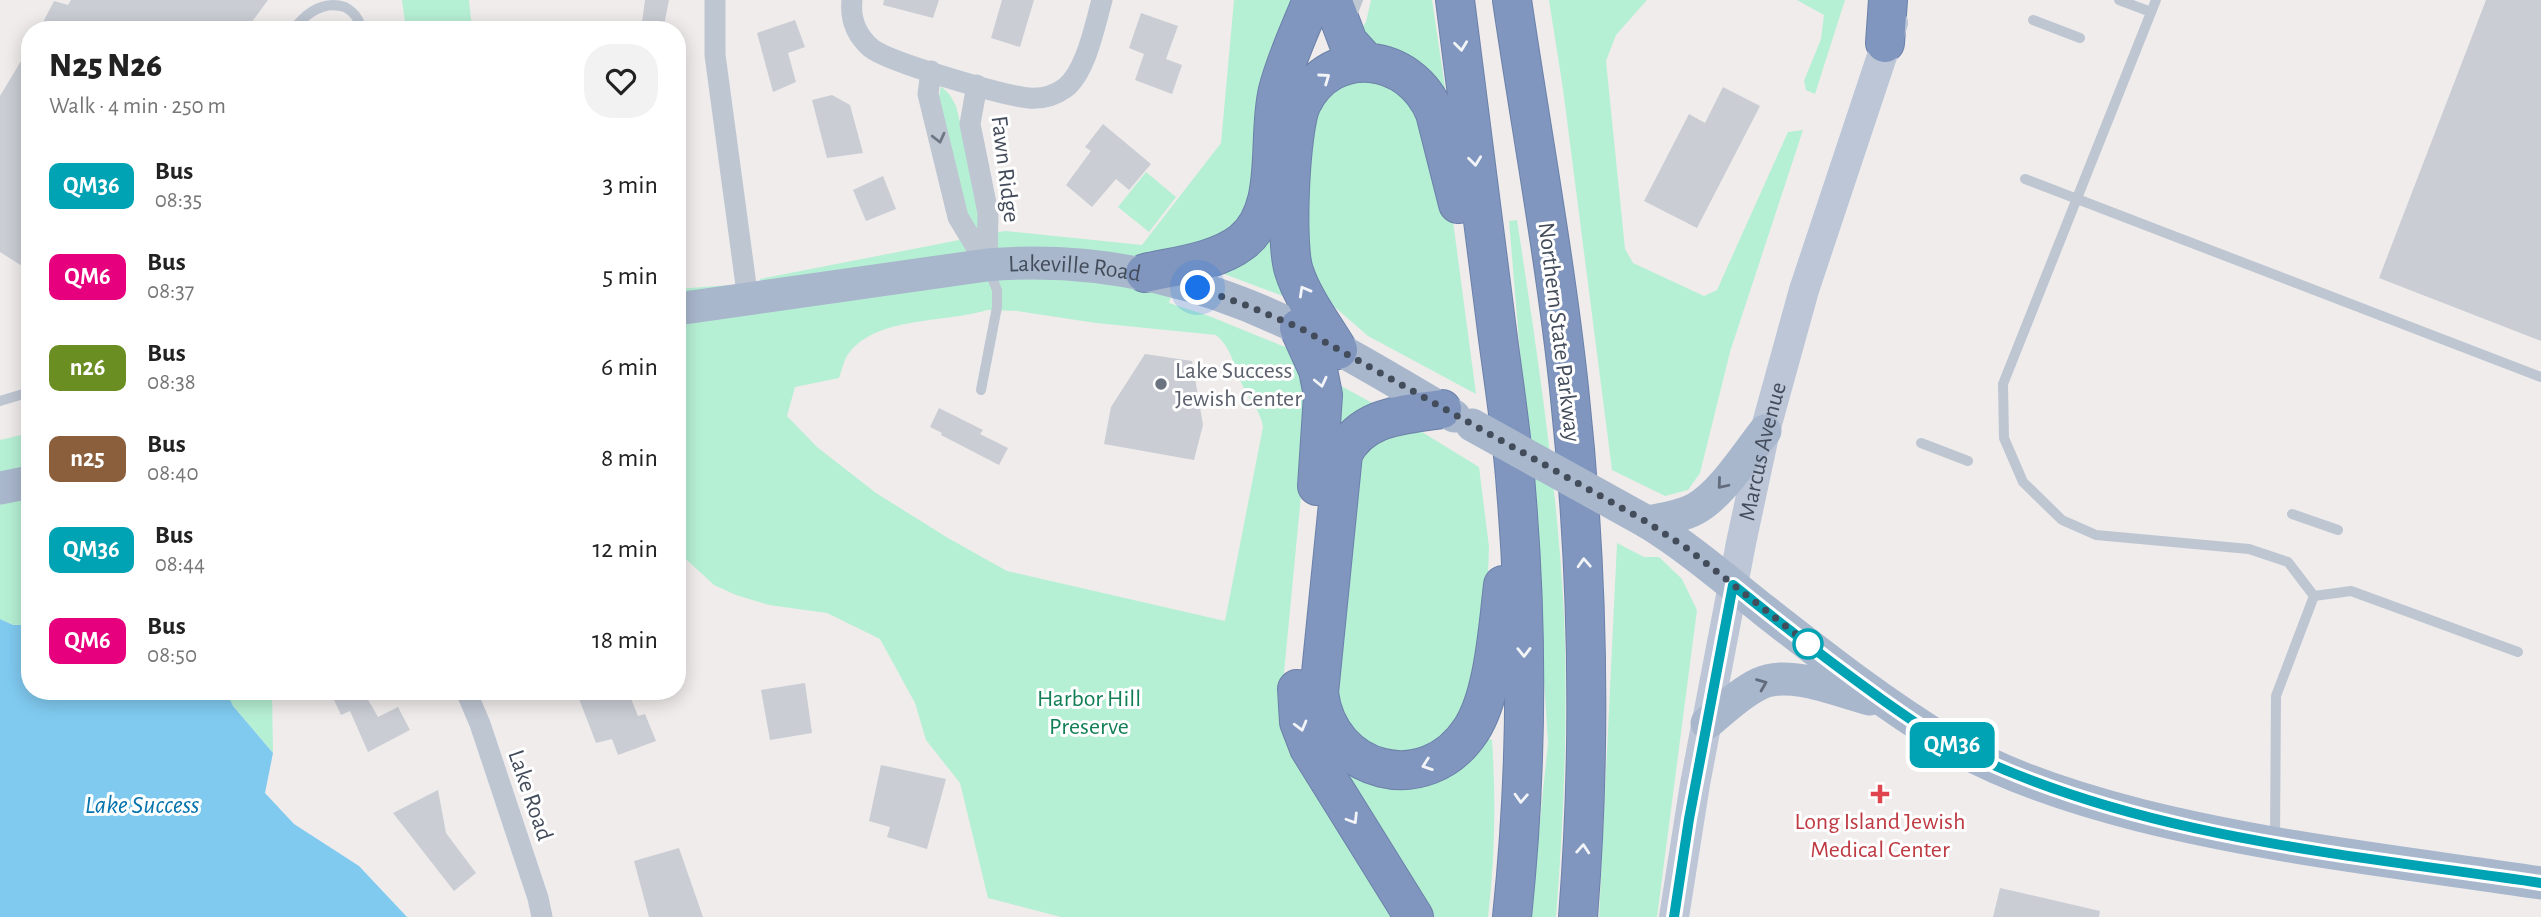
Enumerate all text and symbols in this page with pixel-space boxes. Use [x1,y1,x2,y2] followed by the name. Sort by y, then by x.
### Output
[1453,41,1468,52] one-way arrow
[584,44,658,118] button: heart
[49,50,162,83] text: N25 N26
[1317,73,1330,86] one-way arrow
[49,95,226,118] text: Walk · 4 min · 250 m
[987,114,1023,224] street label: Fawn Ridge
[930,132,945,144] one-way arrow
[1468,155,1483,166] one-way arrow
[155,158,193,184] text: Bus
[602,172,658,198] text: 3 min
[63,174,120,198] text: QM36
[155,189,202,212] text: 08:35
[1534,221,1584,443] street label: Northern State Parkway
[147,249,186,275] text: Bus
[1008,252,1143,286] street label: Lakeville Road
[602,263,658,289] text: 5 min
[64,265,111,289] text: QM6
[1180,270,1215,305] your location
[147,280,194,303] text: 08:37
[1298,286,1312,299] one-way arrow
[147,340,186,366] text: Bus
[601,354,658,380] text: 6 min
[70,356,105,380] text: n26
[1175,359,1302,411] place label: Lake Success Jewish Center
[147,371,196,394] text: 08:38
[1153,376,1169,392] marker: Lake Success Jewish Center
[1312,376,1327,388] one-way arrow
[1735,380,1791,523] street label: Marcus Avenue
[147,431,186,457] text: Bus
[601,445,658,471] text: 8 min
[70,447,105,471] text: n25
[147,462,199,485] text: 08:40
[1718,476,1730,489] one-way arrow
[155,522,193,548] text: Bus
[592,536,658,562] text: 12 min
[63,538,120,562] text: QM36
[155,553,205,576] text: 08:44
[1577,558,1592,569] one-way arrow
[147,613,186,639] text: Bus
[592,627,658,653] text: 18 min
[64,629,111,653] text: QM6
[1793,629,1823,659] unlabelled marker
[147,644,197,667] text: 08:50
[1516,647,1532,658] one-way arrow
[1755,678,1767,692] one-way arrow
[1037,687,1141,739] park label: Harbor Hill Preserve
[1293,720,1307,732] one-way arrow
[1903,722,2001,768] line badge: QM36
[1924,733,1980,757] text: QM36
[503,747,557,844] street label: Lake Road
[1421,757,1433,771] one-way arrow
[1870,784,1890,804] marker: Long Island Jewish Medical Center
[85,792,199,818] water label: Lake Success
[1514,793,1529,804] one-way arrow
[1795,810,1965,862] place label: Long Island Jewish Medical Center
[1344,811,1357,824] one-way arrow
[1575,843,1590,854] one-way arrow

